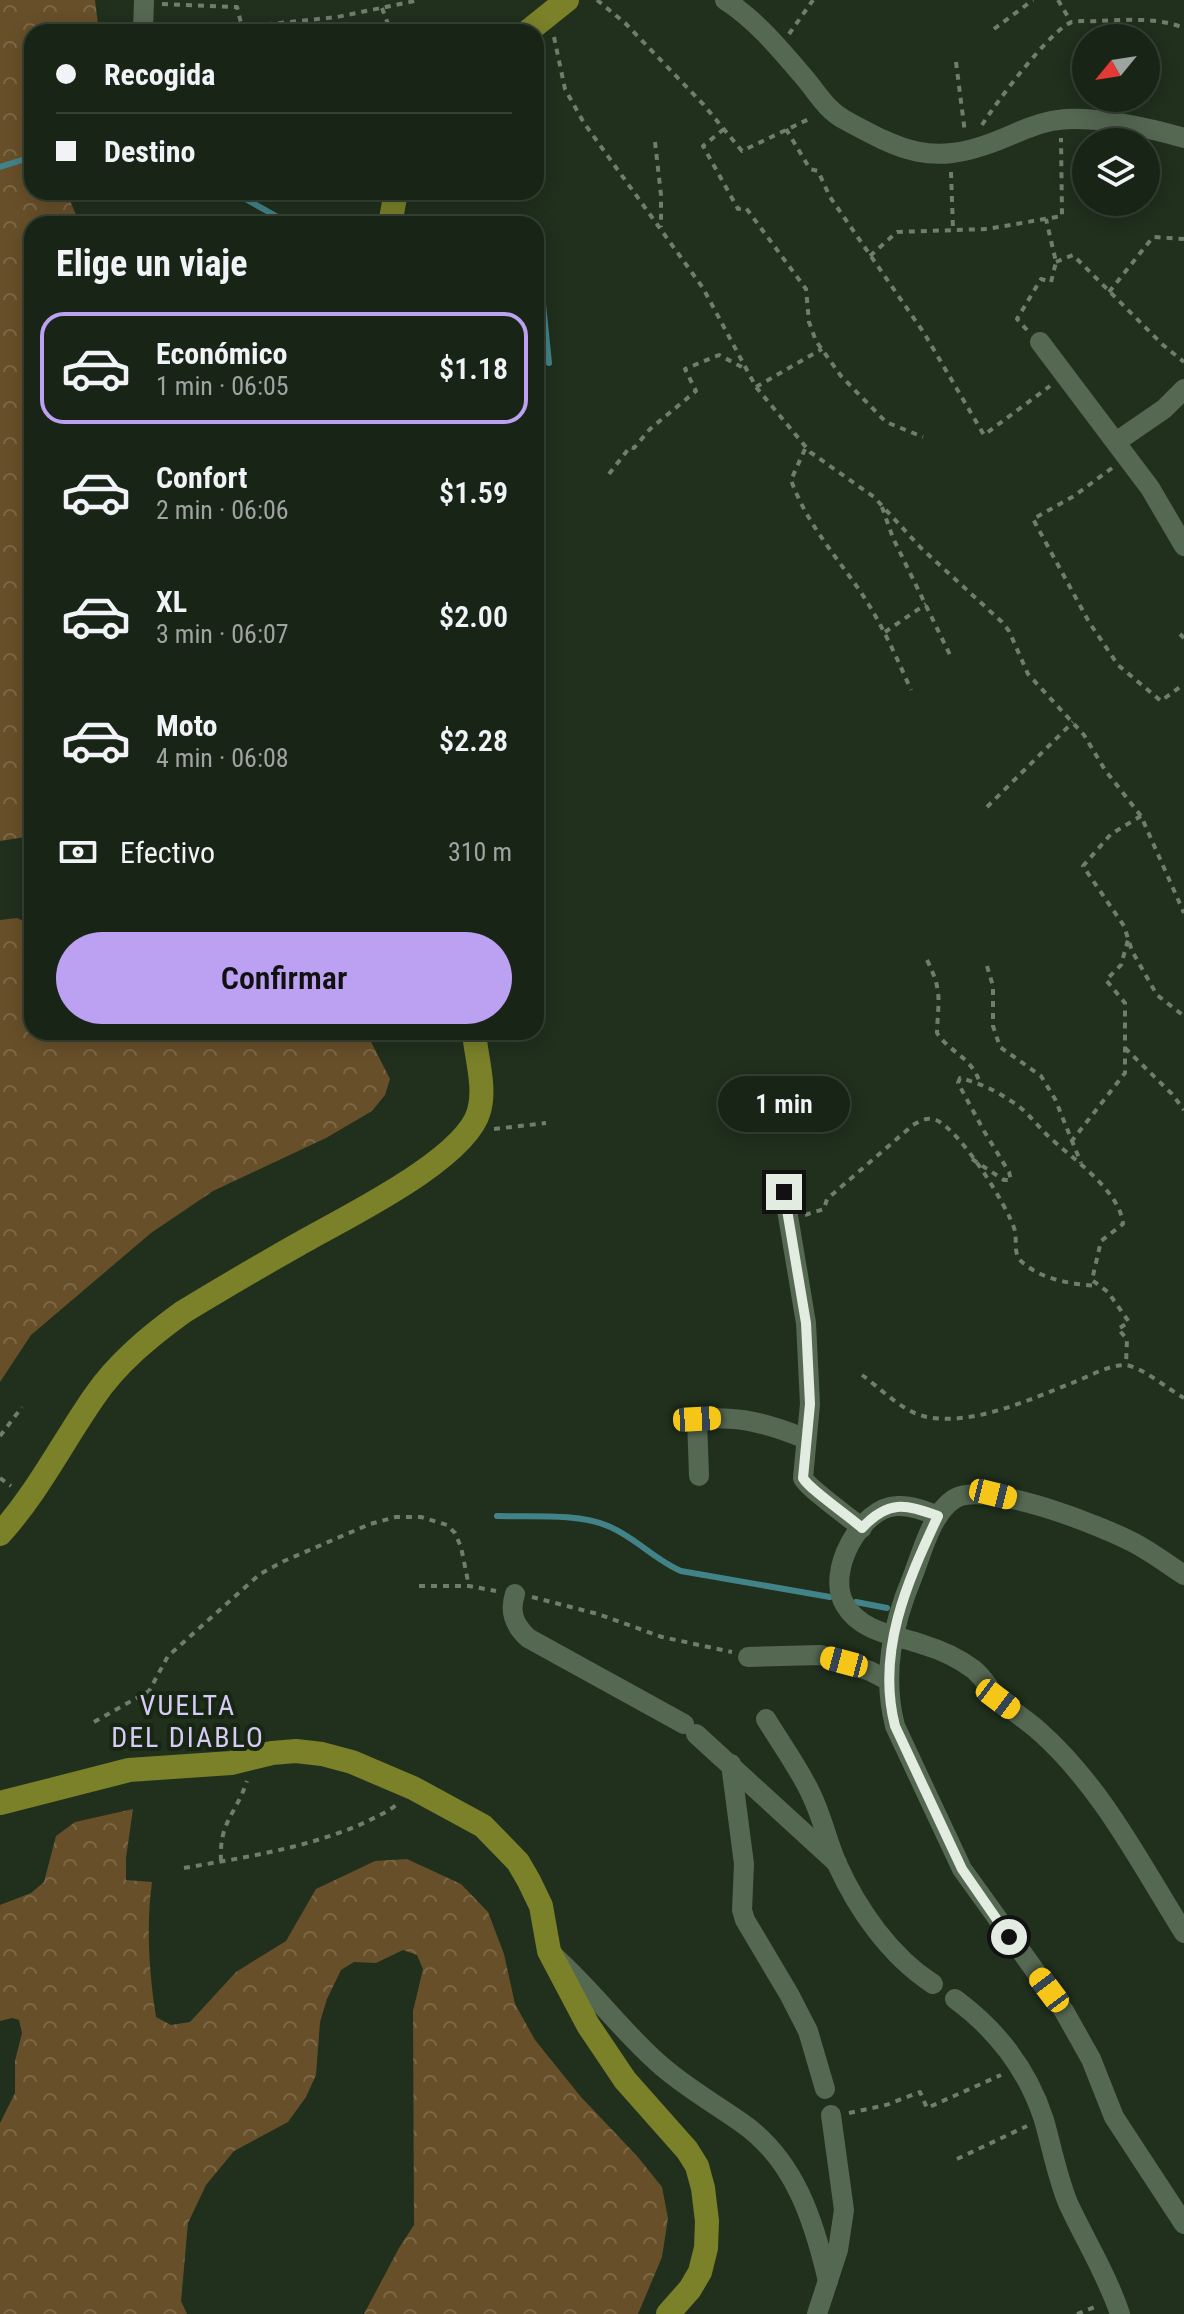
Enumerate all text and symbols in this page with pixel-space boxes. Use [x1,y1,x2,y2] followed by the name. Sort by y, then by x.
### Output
[1072,24,1160,112] north arrow
[1072,24,1160,216] map controls
[104,57,215,92] text: Recogida
[1072,128,1160,216] button: layers
[104,134,195,169] text: Destino
[56,243,247,285] text: Elige un viaje
[60,332,132,404] icon: car
[156,336,287,371] text: Económico
[439,351,508,386] text: $1.18
[156,371,289,401] text: 1 min · 06:05
[60,456,132,528] icon: car
[156,460,247,495] text: Confort
[439,475,508,510] text: $1.59
[156,495,289,525] text: 2 min · 06:06
[60,580,132,652] icon: car
[156,584,187,619] text: XL
[439,599,508,634] text: $2.00
[156,619,289,649] text: 3 min · 06:07
[60,704,132,776] icon: car
[156,708,217,743] text: Moto
[439,723,508,758] text: $2.28
[156,743,289,773] text: 4 min · 06:08
[56,830,100,874] icon: cash
[120,835,215,870] text: Efectivo
[448,837,512,867] text: 310 m
[56,932,512,1024] button: Confirmar
[718,1076,850,1132] callout: 1 min
[755,1089,813,1119] text: 1 min
[766,1174,802,1210] route end
[672,1406,722,1432] car
[967,1477,1019,1511] car
[818,1644,870,1680] car
[972,1675,1024,1723] car
[111,1689,265,1754] district label: VUELTA DEL DIABLO
[991,1919,1027,1955] route start
[1025,1964,1073,2016] car

